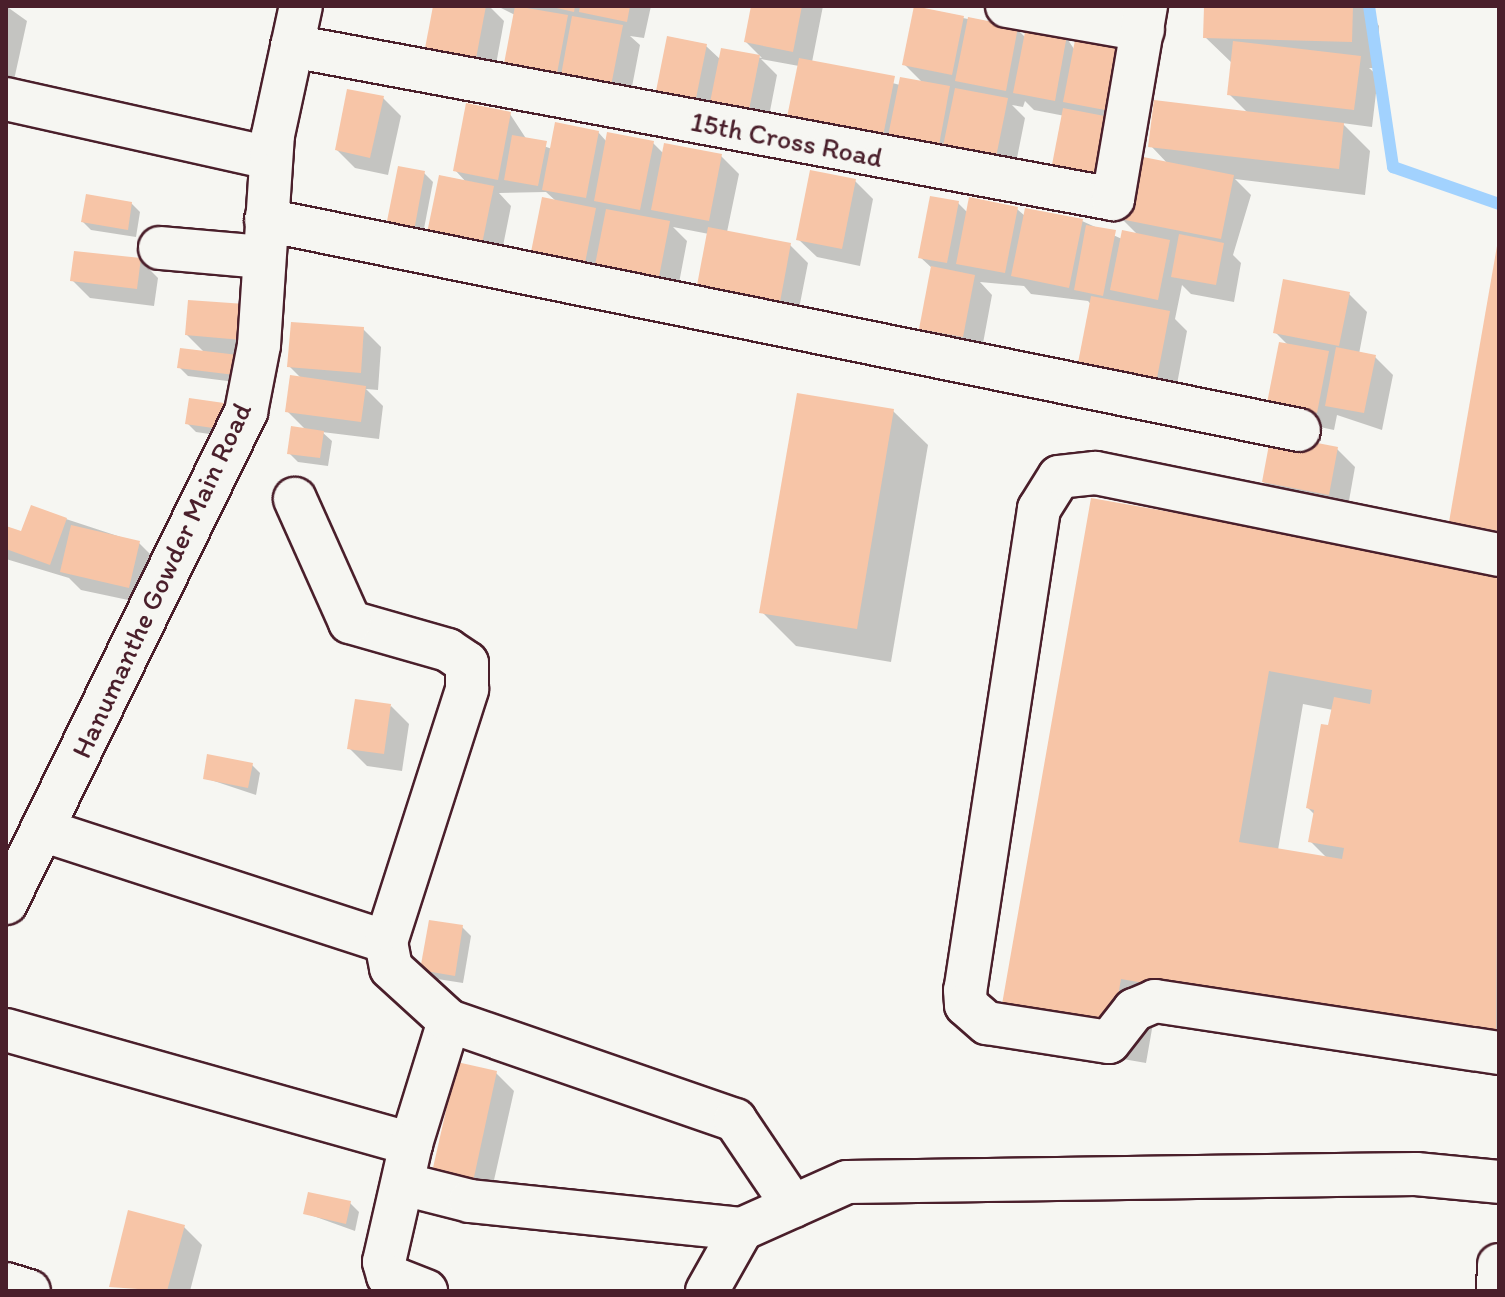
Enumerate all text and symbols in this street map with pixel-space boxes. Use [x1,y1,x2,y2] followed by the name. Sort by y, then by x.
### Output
[689,104,885,174] street label: 15th Cross Road
[64,397,258,763] street label: Hanumanthe Gowder Main Road

